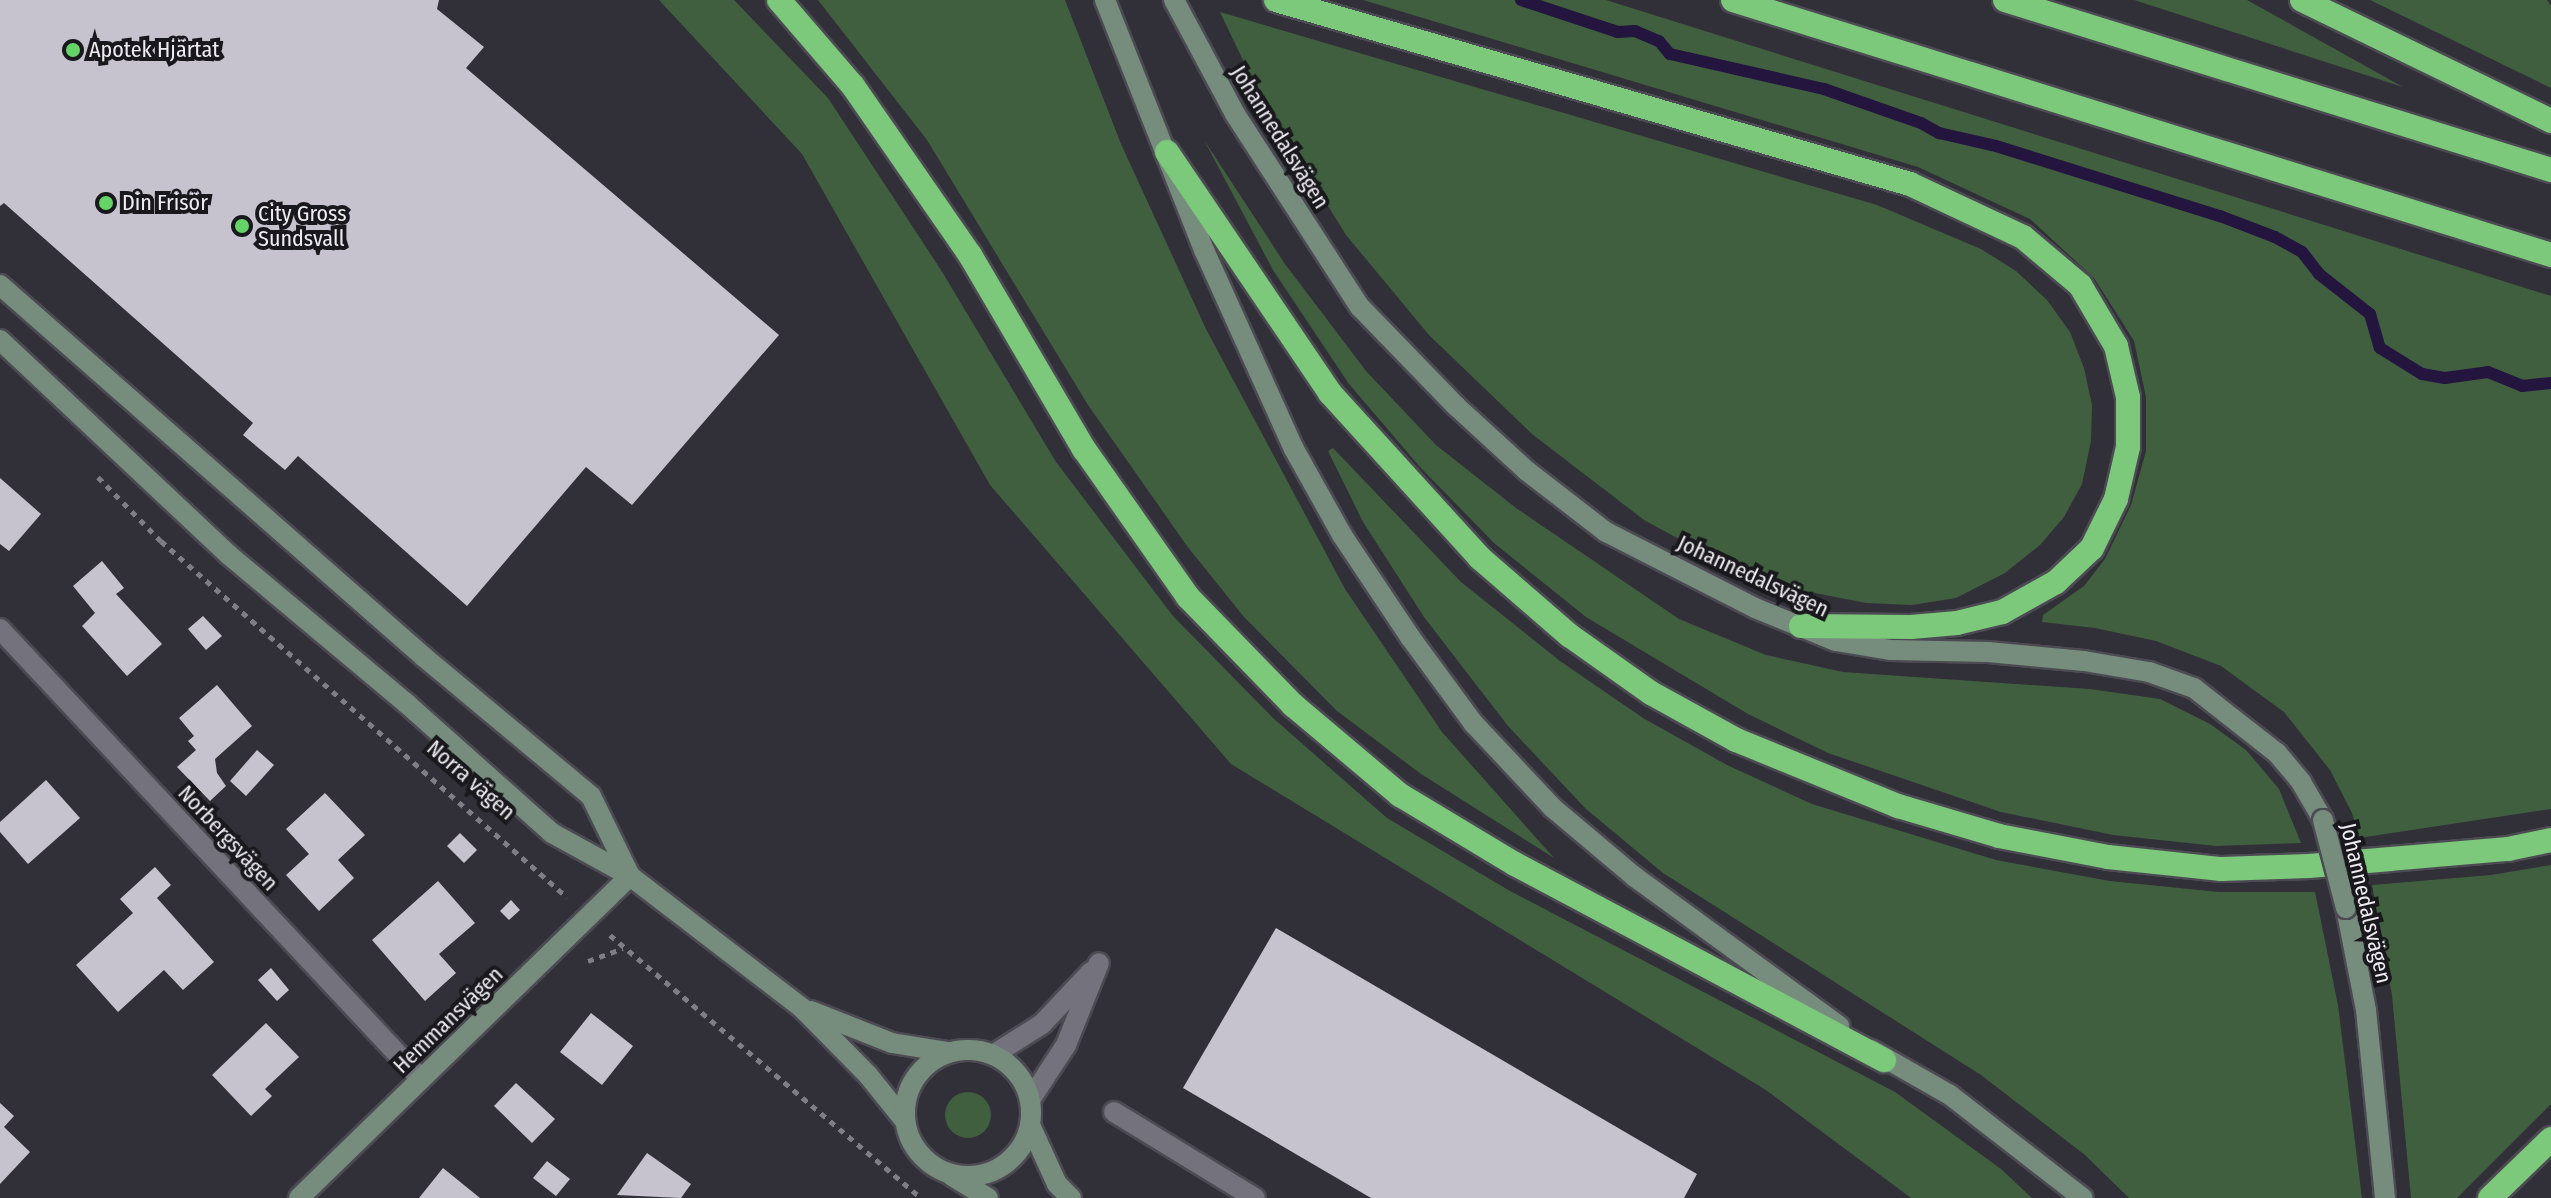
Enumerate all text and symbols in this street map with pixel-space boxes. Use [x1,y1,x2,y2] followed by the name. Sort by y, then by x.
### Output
[89,37,219,63] place label: Apotek Hjärtat
[64,41,82,59] marker: Apotek Hjärtat
[1225,61,1335,213] street label: Johannedalsvägen
[122,190,208,216] place label: Din Frisör
[97,194,115,212] marker: Din Frisör
[258,200,347,252] place label: City Gross Sundsvall
[233,217,251,235] marker: City Gross Sundsvall
[1673,529,1833,623] street label: Johannedalsvägen
[422,735,520,825] street label: Norra vägen
[173,780,283,896] street label: Norbergsvägen
[2335,820,2397,986] street label: Johannedalsvägen
[388,961,508,1079] street label: Hemmansvägen

